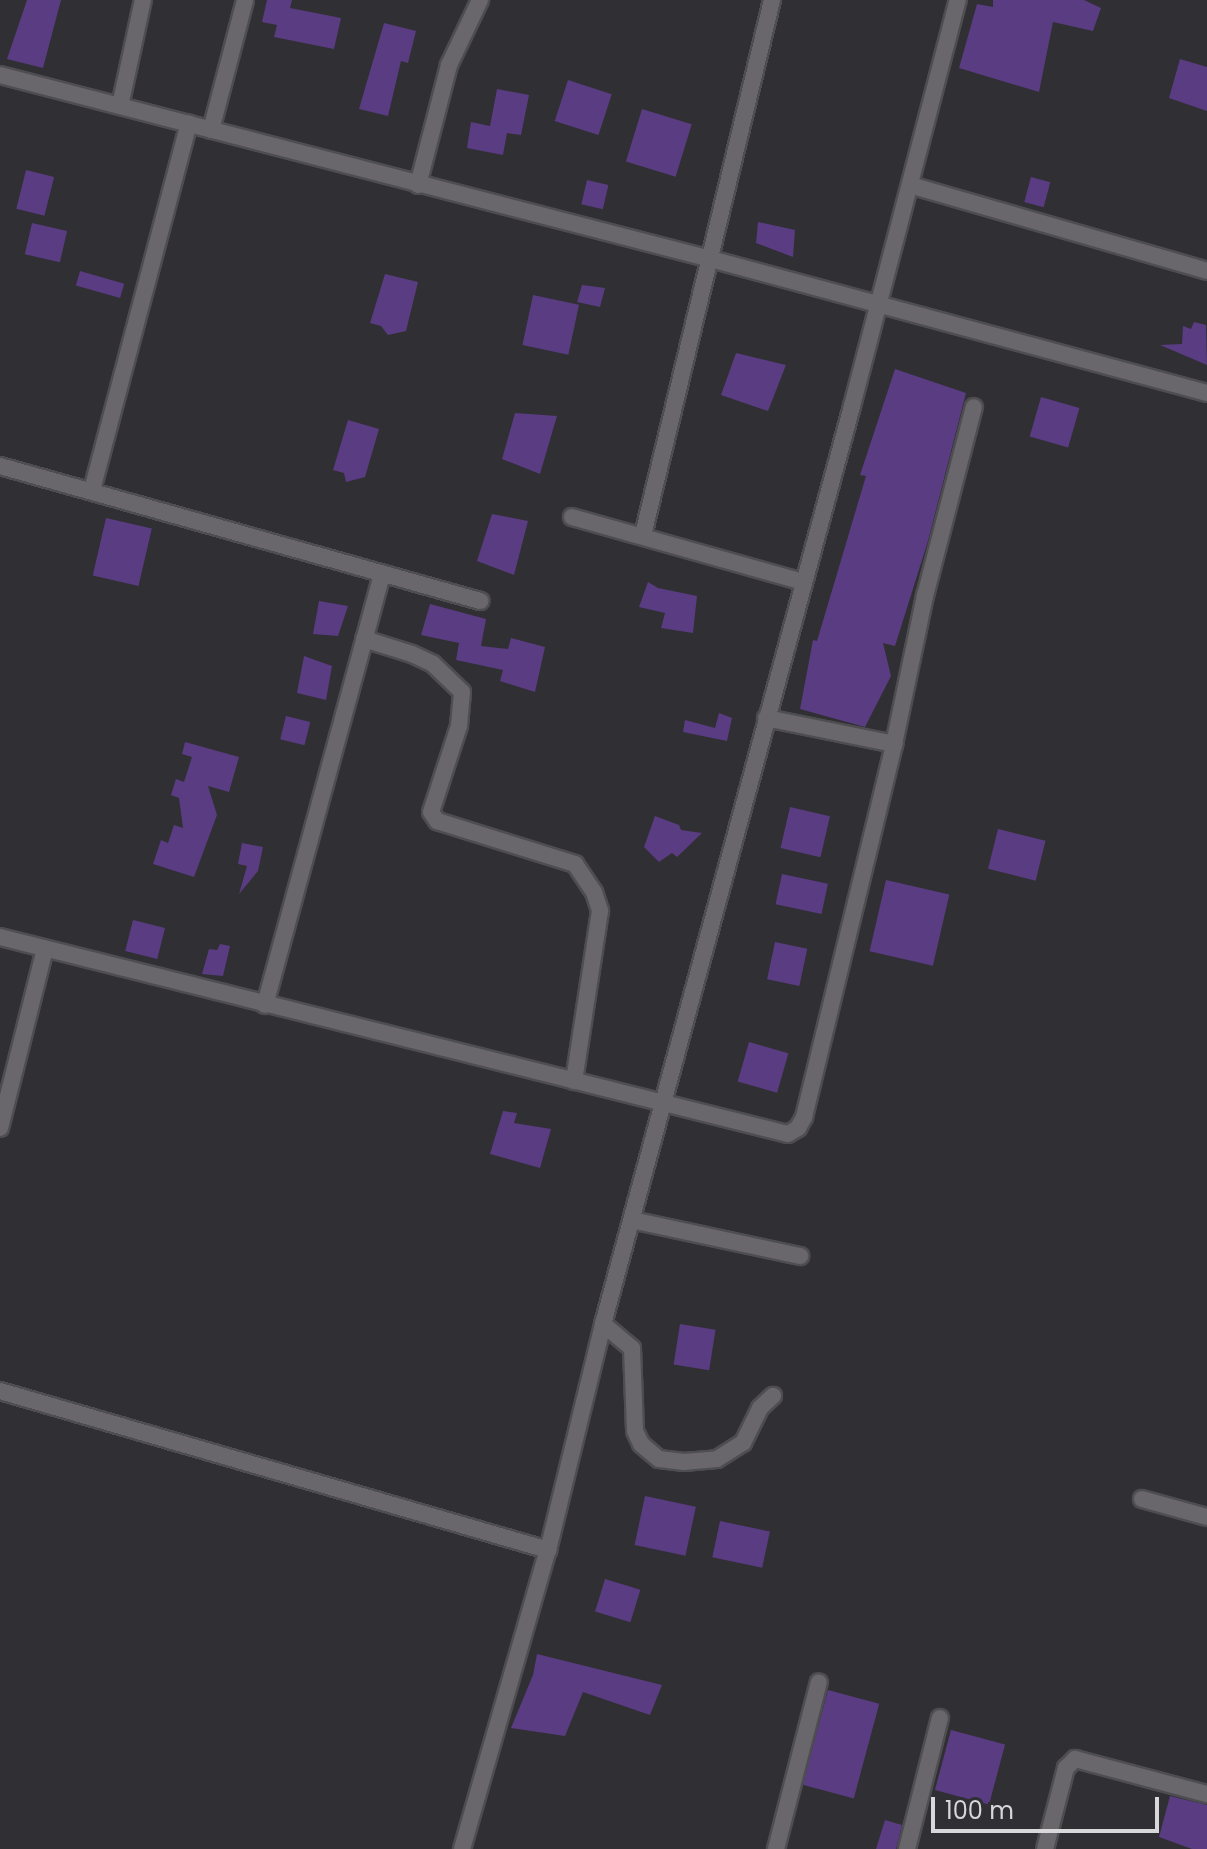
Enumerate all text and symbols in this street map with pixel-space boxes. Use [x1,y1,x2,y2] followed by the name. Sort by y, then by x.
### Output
[935,1781,1163,1831] scale bar
[945,1794,1014,1827] text: 100 m

